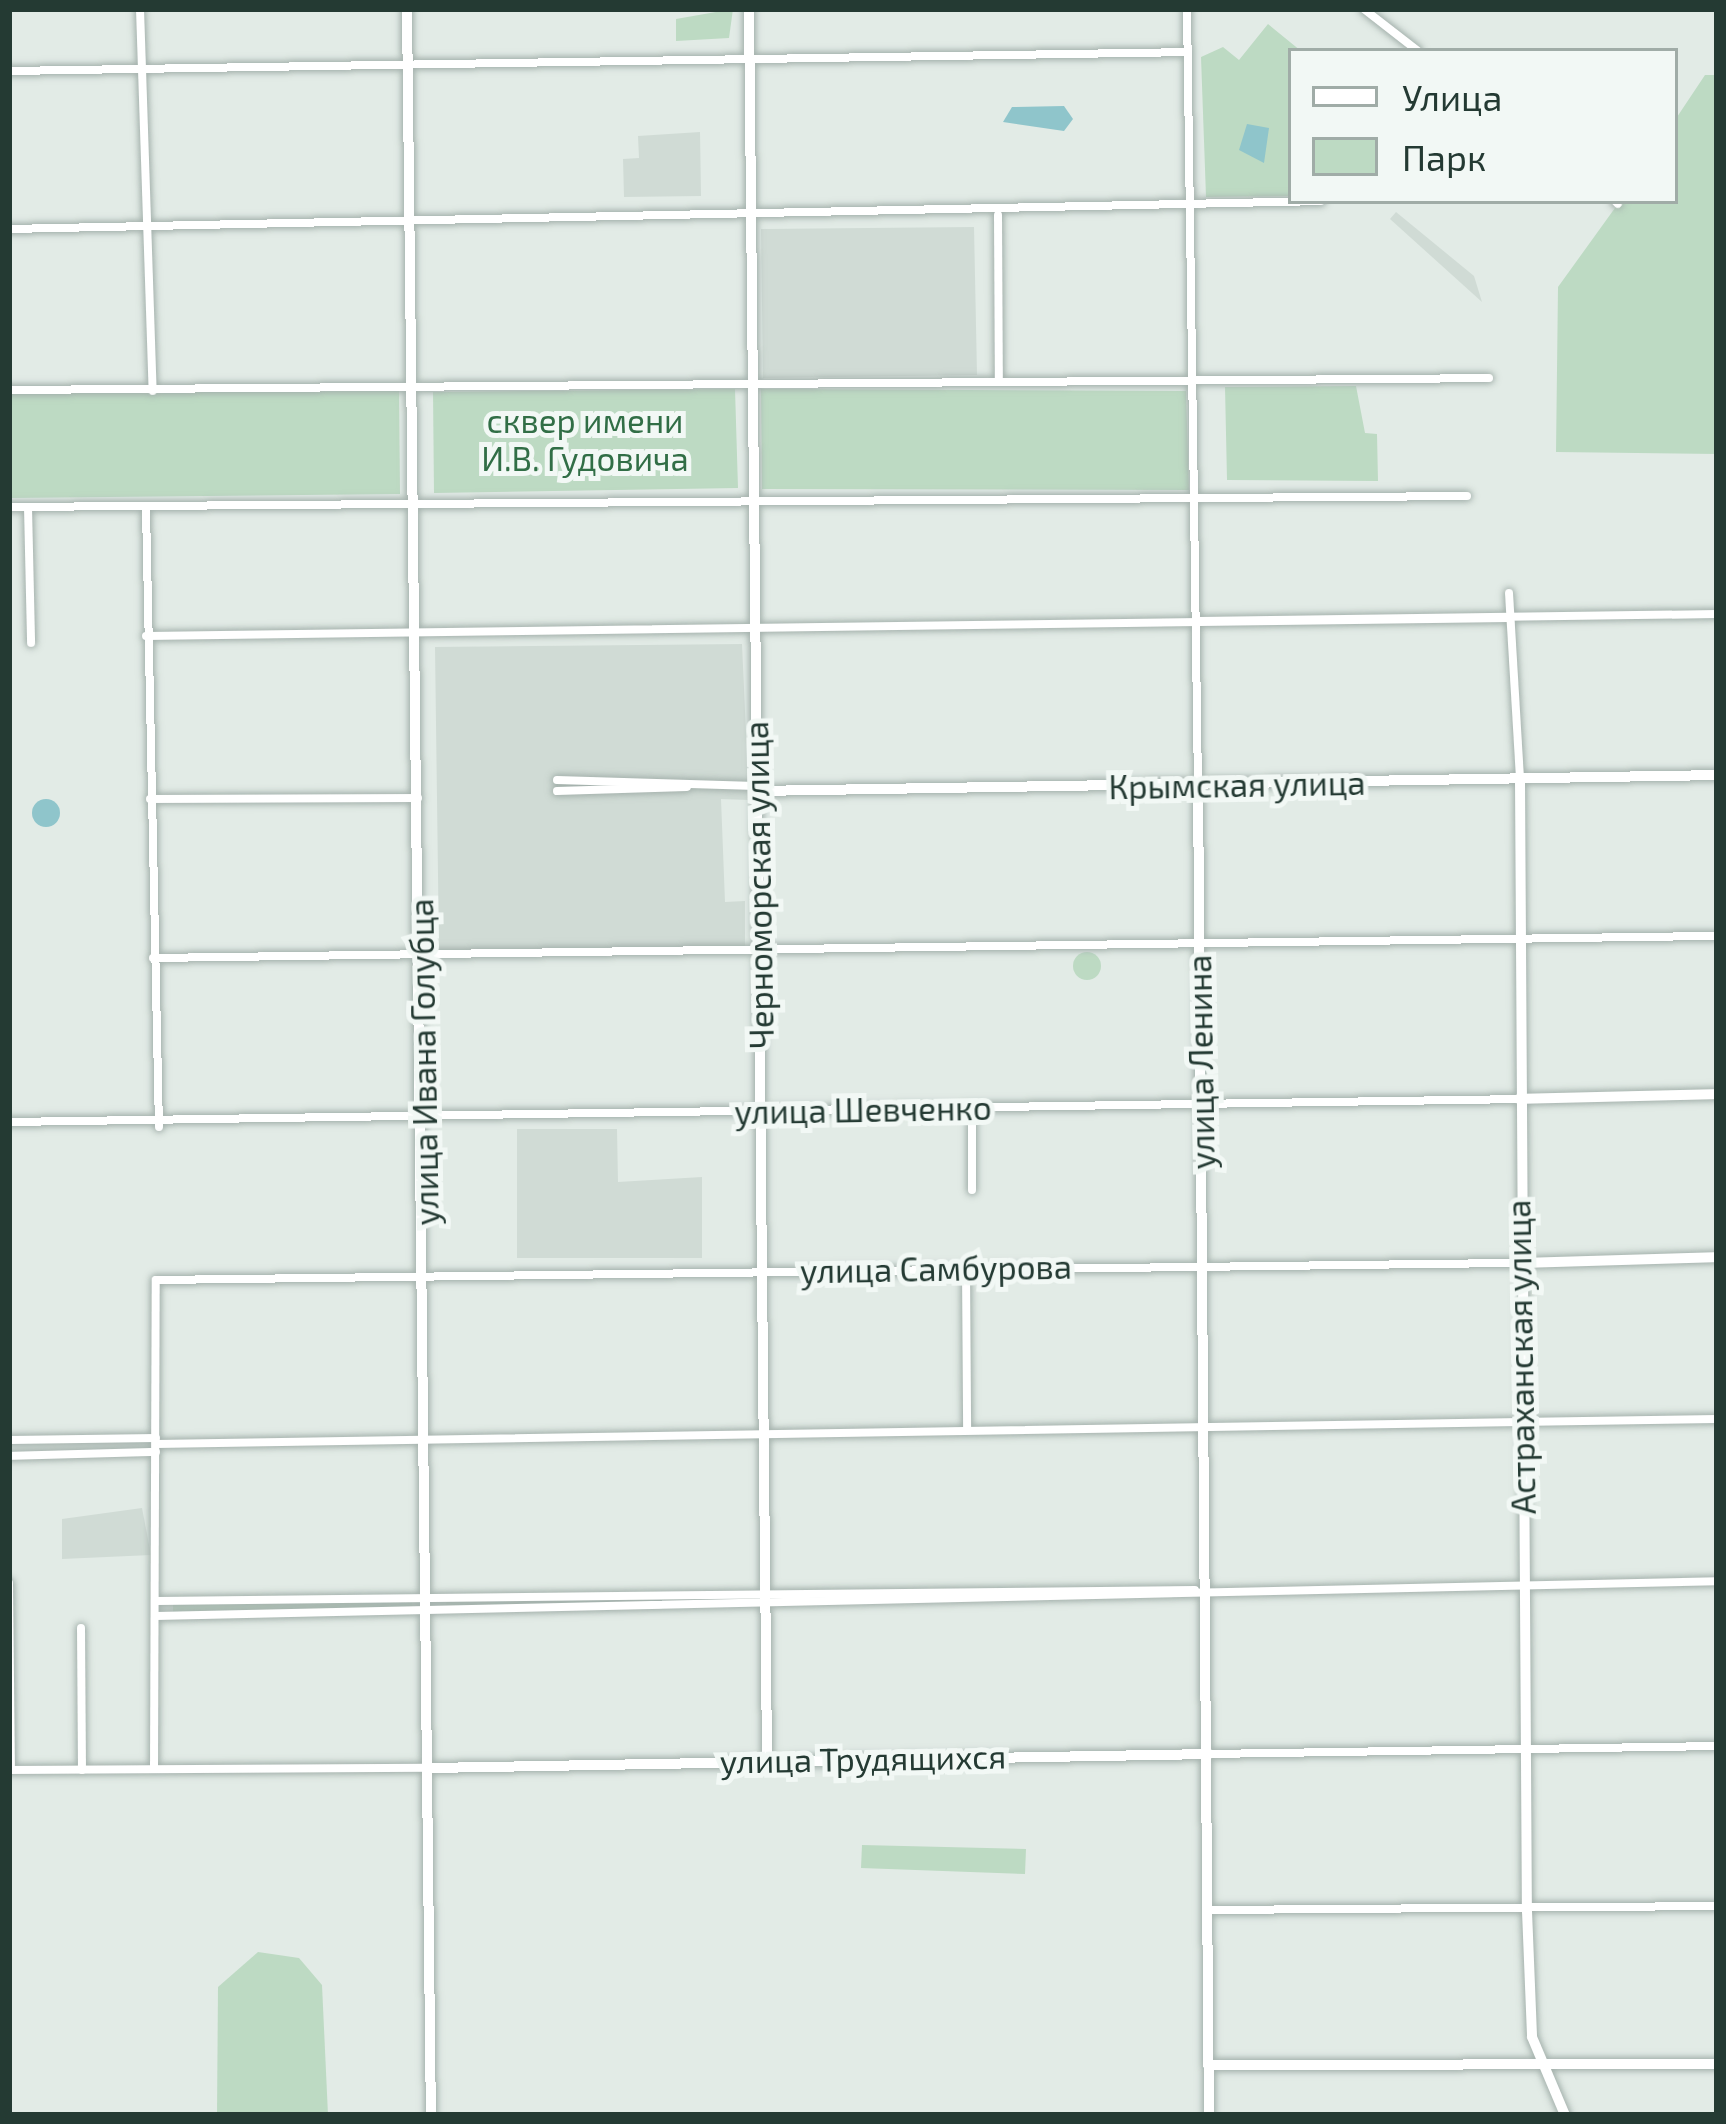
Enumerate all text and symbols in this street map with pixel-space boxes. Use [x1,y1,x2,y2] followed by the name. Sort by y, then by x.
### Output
[1288,48,1678,204] legend
[1402,75,1502,118] text: Улица
[1402,135,1486,178] text: Парк
[481,401,689,479] park label: сквер имени И.В. Гудовича
[736,721,782,1049] street label: Черноморская улица
[1108,763,1366,807] street label: Крымская улица
[401,898,447,1226] street label: улица Ивана Голубца
[1179,954,1223,1170] street label: улица Ленина
[734,1088,992,1132] street label: улица Шевченко
[1498,1199,1544,1515] street label: Астраханская улица
[800,1247,1072,1291] street label: улица Самбурова
[719,1737,1007,1781] street label: улица Трудящихся

